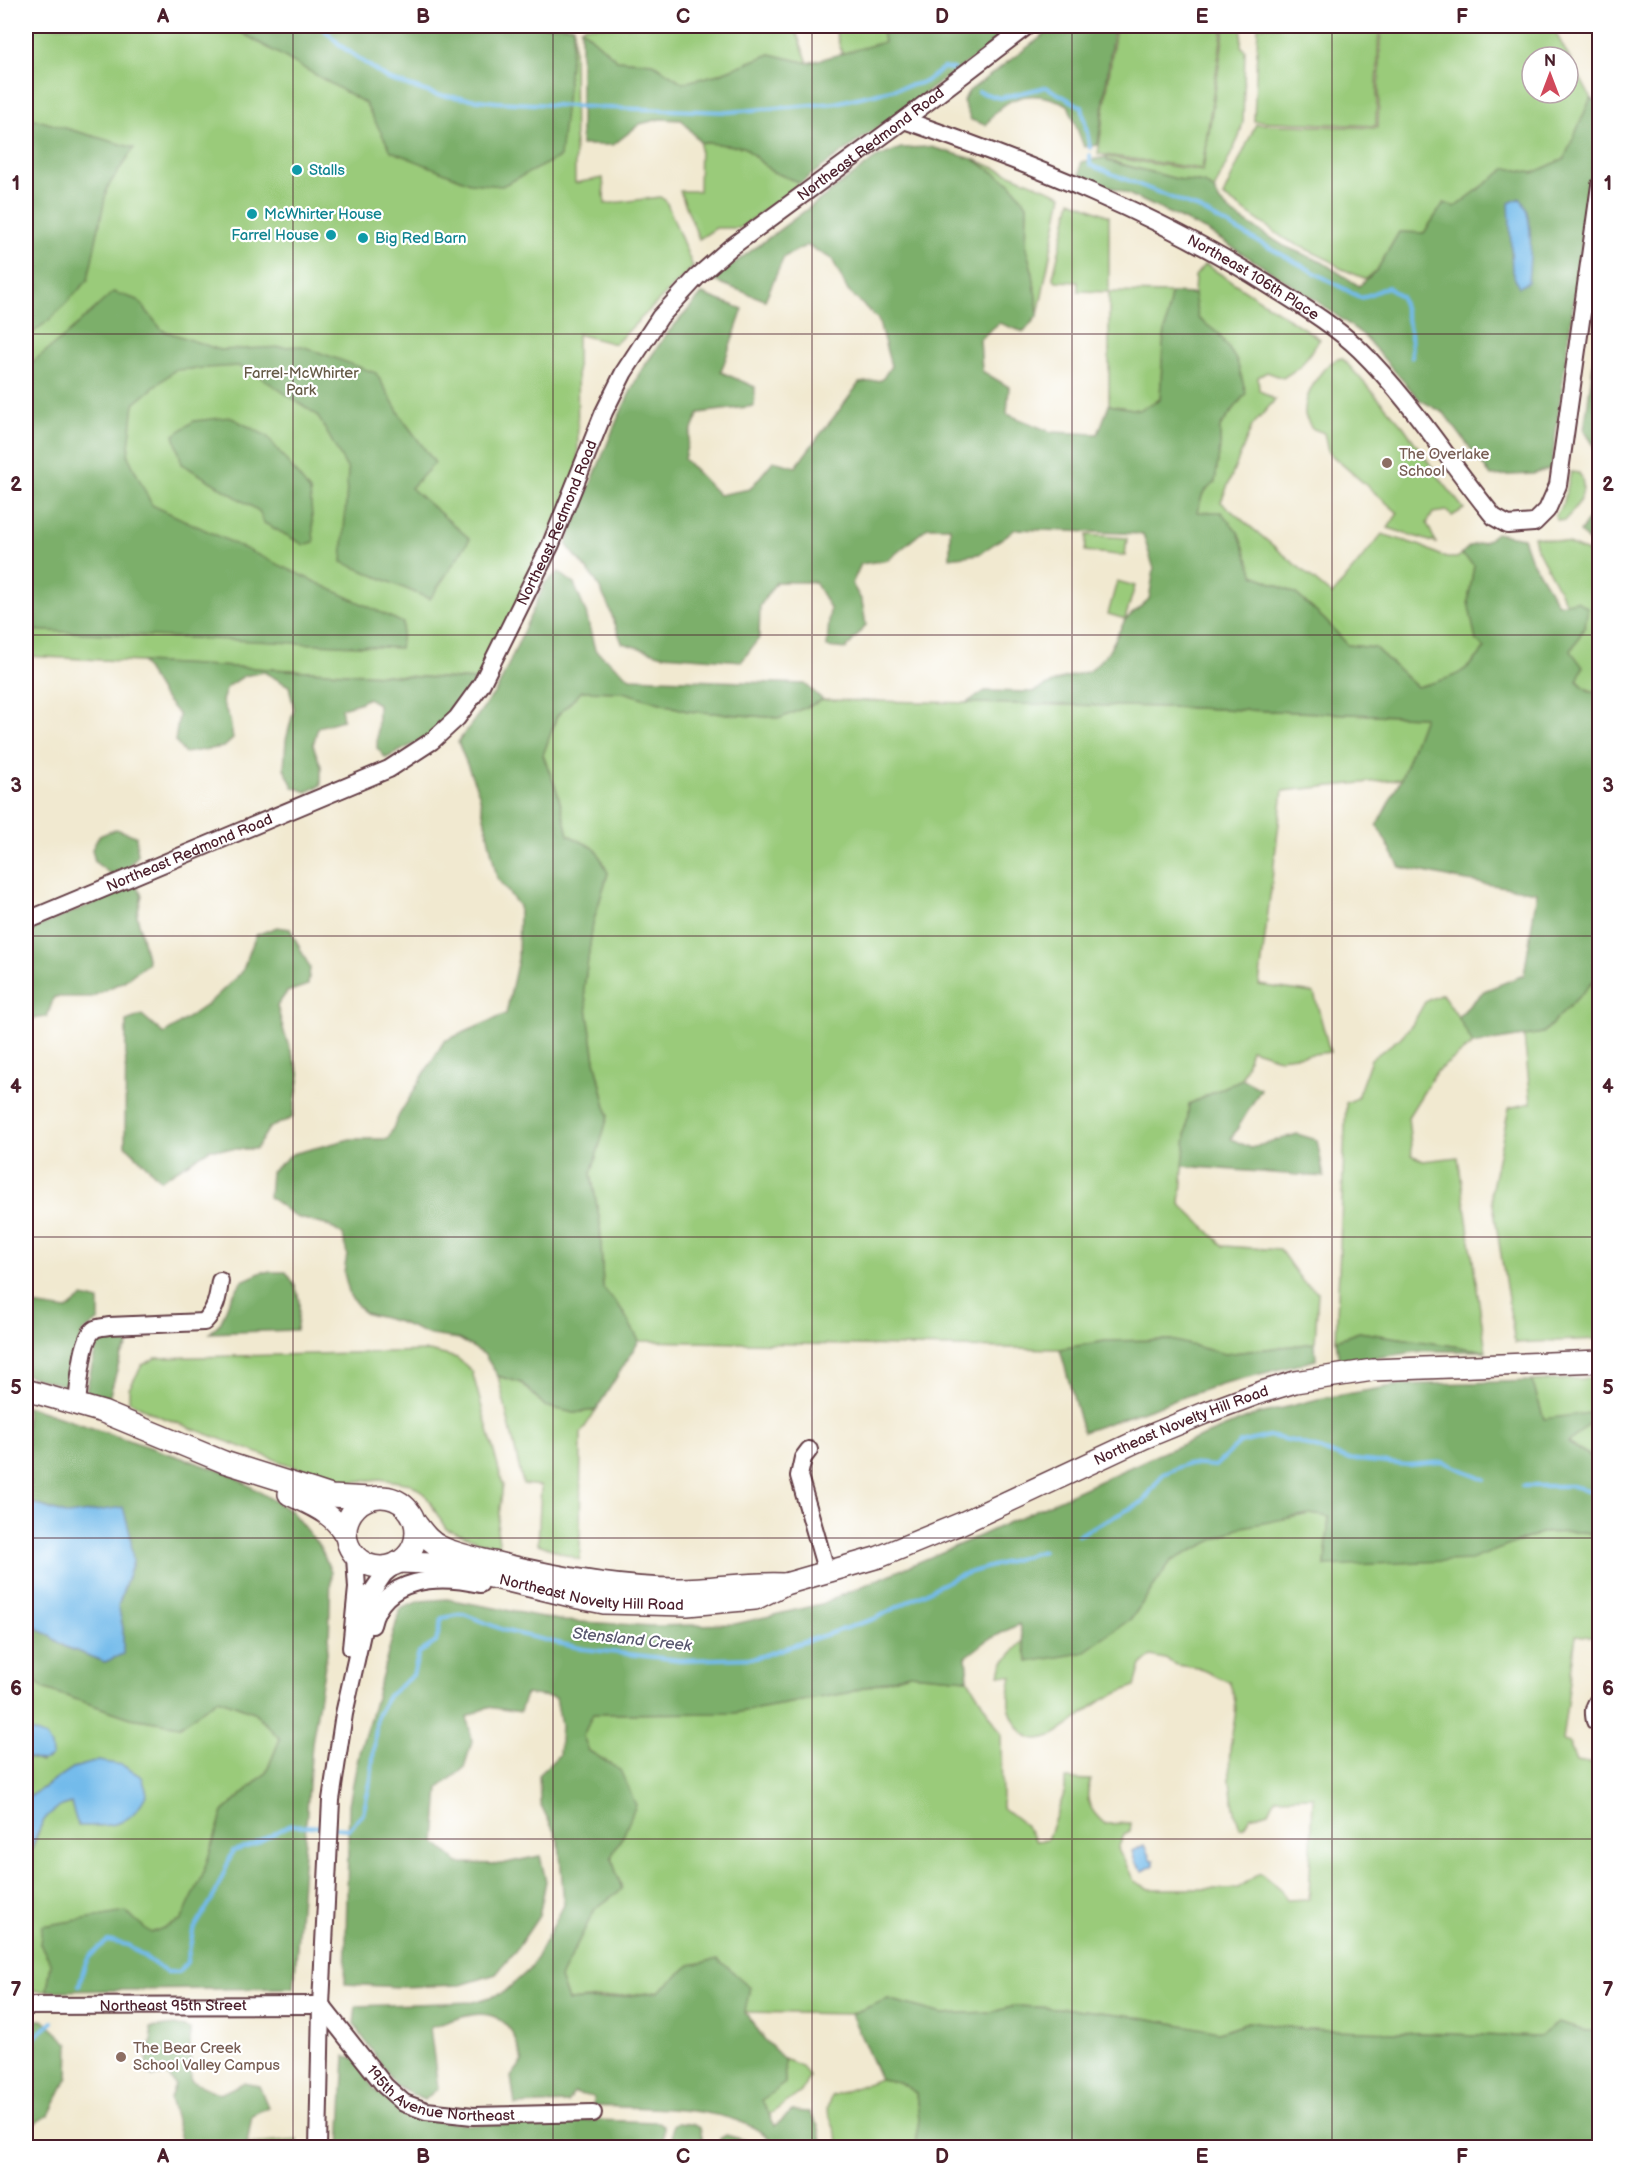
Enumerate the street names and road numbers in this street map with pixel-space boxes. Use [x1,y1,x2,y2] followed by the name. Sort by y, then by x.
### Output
[793,83,948,205] street label: Northeast Redmond Road
[1184,230,1323,324] street label: Northeast 106th Place
[513,437,601,608] street label: Northeast Redmond Road
[103,809,275,896] street label: Northeast Redmond Road
[1091,1381,1270,1470] street label: Northeast Novelty Hill Road
[497,1570,684,1614] street label: Northeast Novelty Hill Road
[99,1996,247,2015] street label: Northeast 95th Street
[362,2061,515,2126] street label: 195th Avenue Northeast

